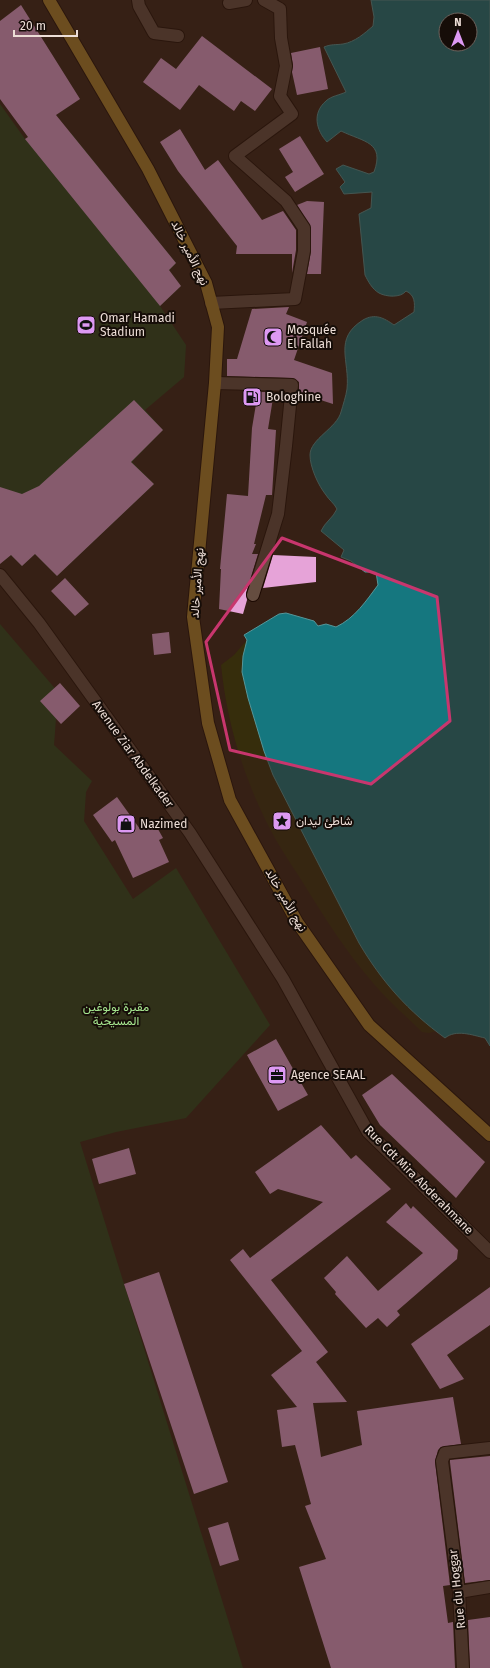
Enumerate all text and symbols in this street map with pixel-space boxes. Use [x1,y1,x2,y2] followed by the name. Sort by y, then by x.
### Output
[14,12,77,38] scale bar
[438,12,478,52] north arrow
[454,16,462,29] text: N
[20,19,46,33] text: 20 m
[166,218,212,289] street label: نهج الأمير خالد
[100,311,175,339] place label: Omar Hamadi Stadium
[75,314,97,336] sports icon: Omar Hamadi Stadium
[287,323,336,351] place label: Mosquée El Fallah
[262,326,284,348] mosque icon: Mosquée El Fallah
[241,386,263,408] fuel station icon: Bologhine
[266,390,321,404] place label: Bologhine
[188,547,208,619] street label: نهج الأمير خالد
[89,698,177,811] street label: Avenue Ziar Abdelkader
[271,810,293,832] place icon: شاطئ ليدان
[115,813,137,835] shop icon: Nazimed
[296,814,352,829] place label: شاطئ ليدان
[140,817,187,831] place label: Nazimed
[261,866,310,935] street label: نهج الأمير خالد
[83,1000,149,1028] park label: مقبرة بولوغين المسيحية
[266,1064,288,1086] office icon: Agence SEAAL
[291,1068,365,1082] place label: Agence SEAAL
[362,1123,476,1237] street label: Rue Cdt Mira Abderahmane
[446,1548,468,1629] street label: Rue du Hoggar

